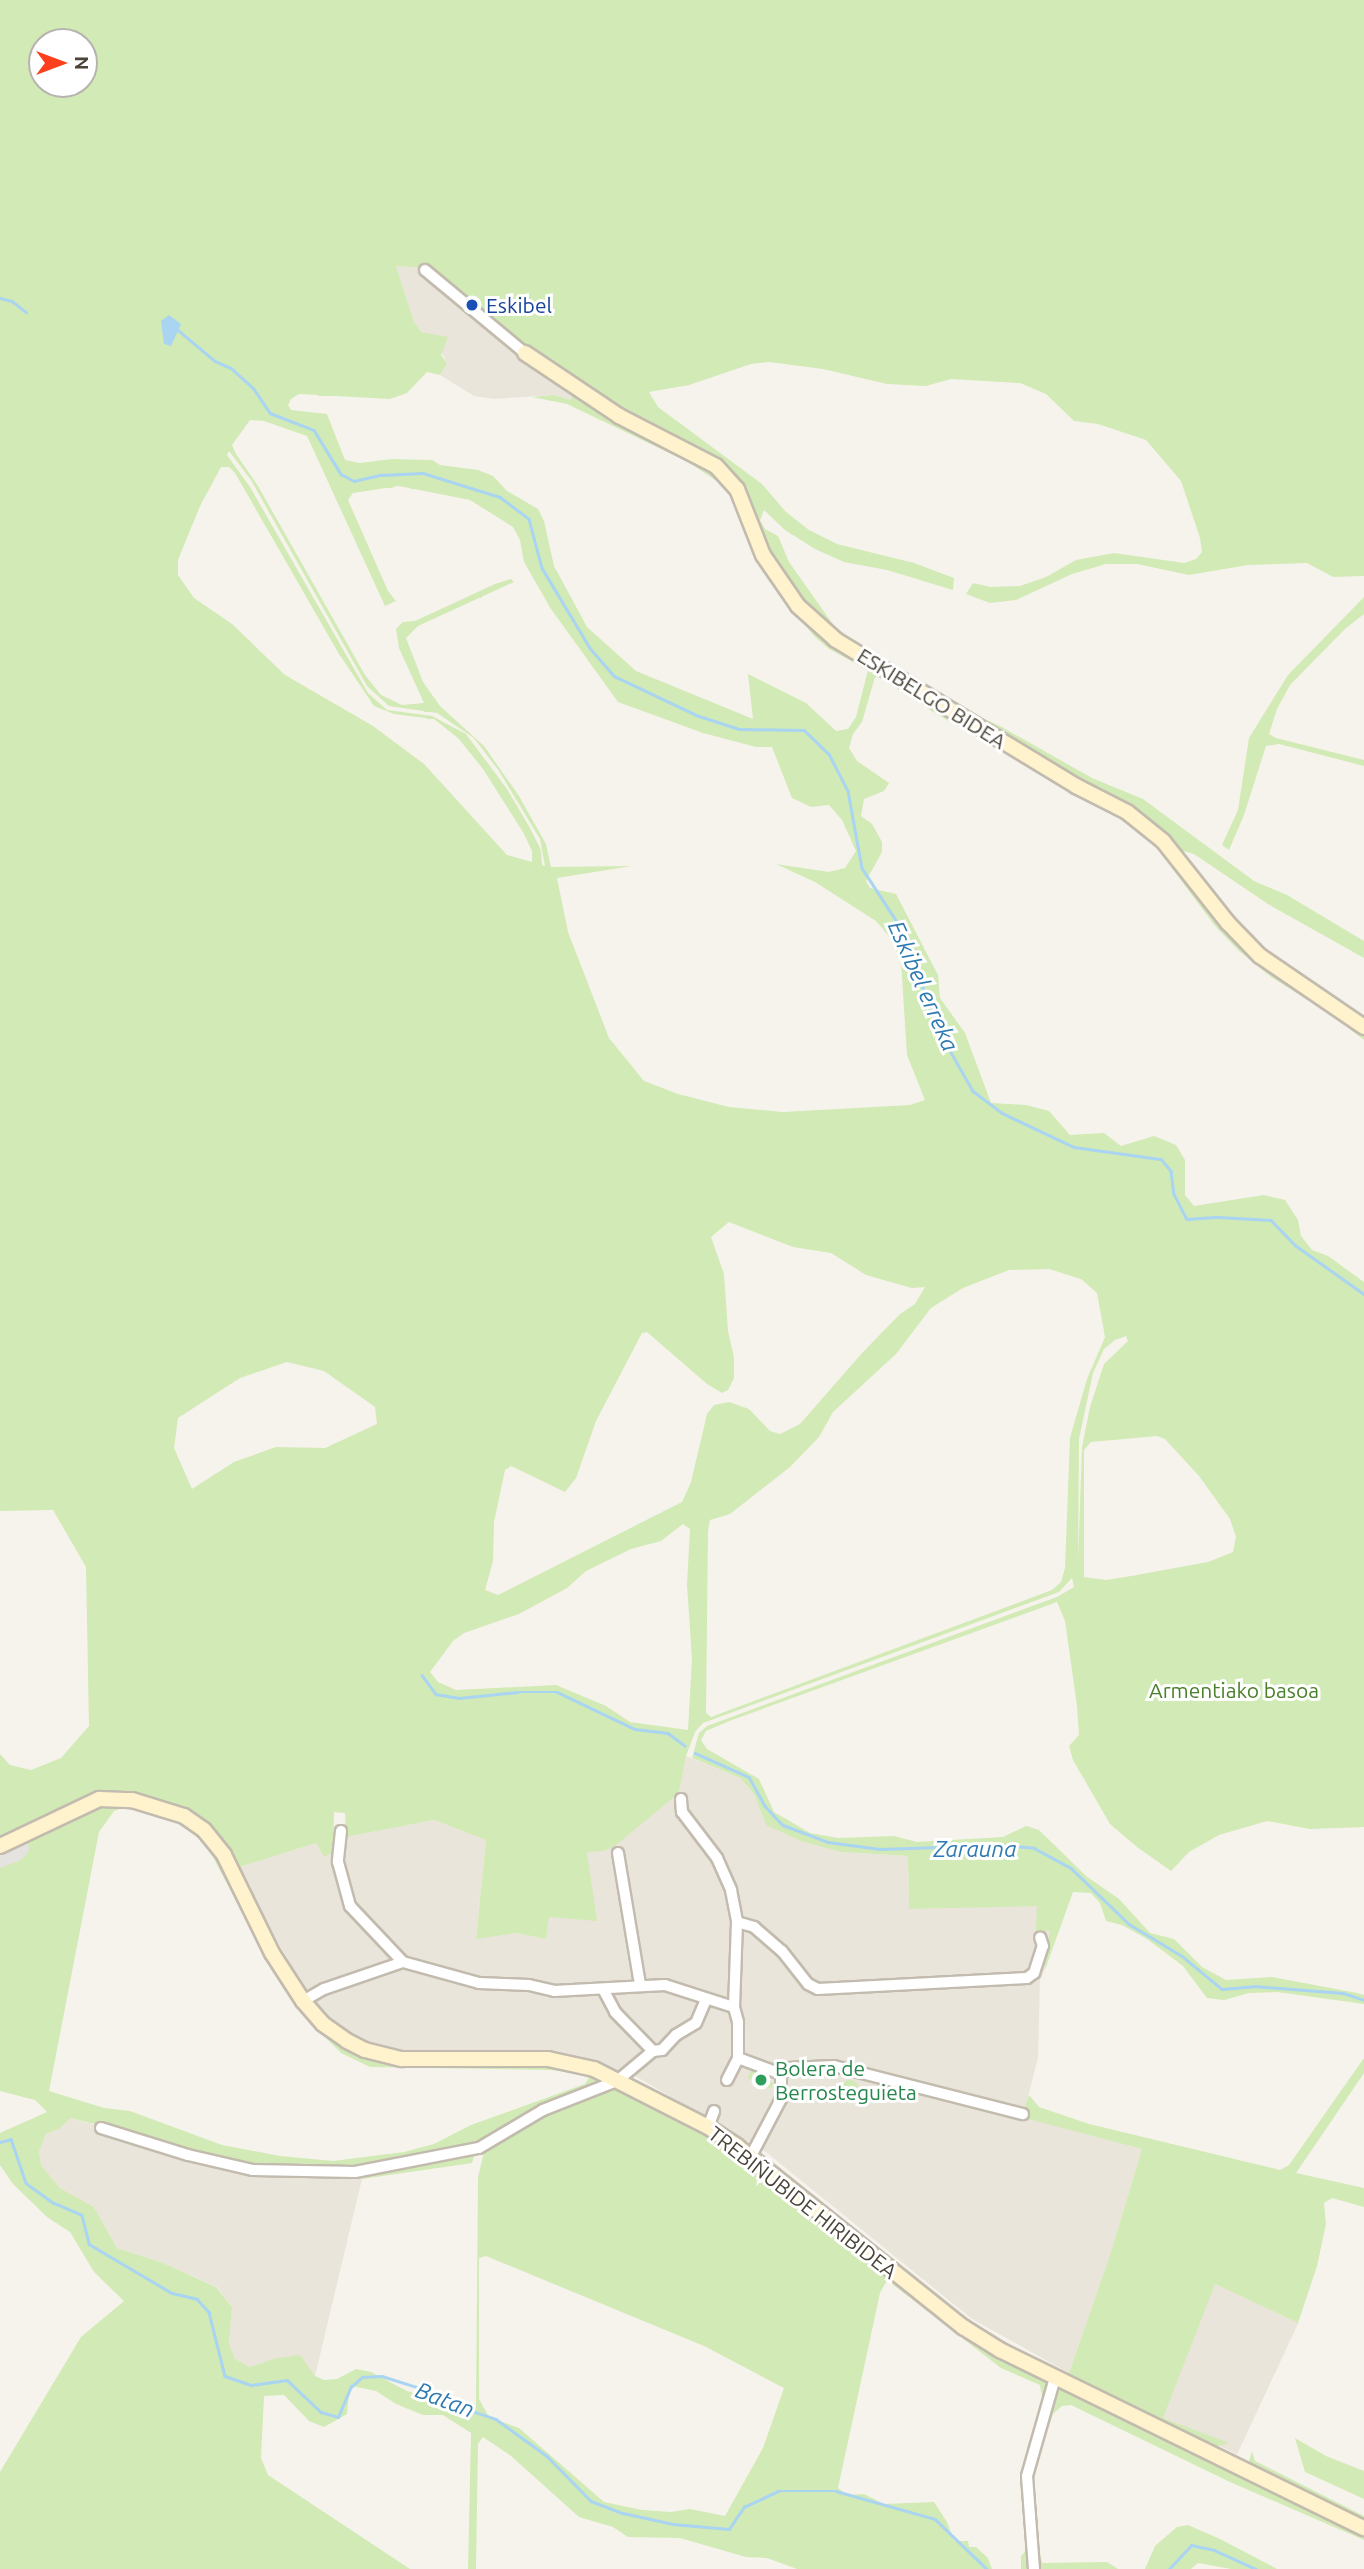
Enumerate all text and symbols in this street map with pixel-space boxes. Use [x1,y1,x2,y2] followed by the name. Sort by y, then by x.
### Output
[28,28,98,98] north arrow
[71,56,93,70] text: N
[486,292,552,318] place label: Eskibel
[464,297,480,313] marker: Eskibel
[853,642,1011,754] street label: ESKIBELGO BIDEA
[882,916,964,1056] water label: Eskibel erreka
[1149,1677,1319,1703] park label: Armentiako basoa
[933,1835,1017,1863] water label: Zarauna
[775,2055,917,2105] place label: Bolera de Berrosteguieta
[753,2072,769,2088] marker: Bolera de Berrosteguieta
[704,2120,902,2284] street label: TREBIÑUBIDE HIRIBIDEA
[412,2376,478,2424] water label: Batan

